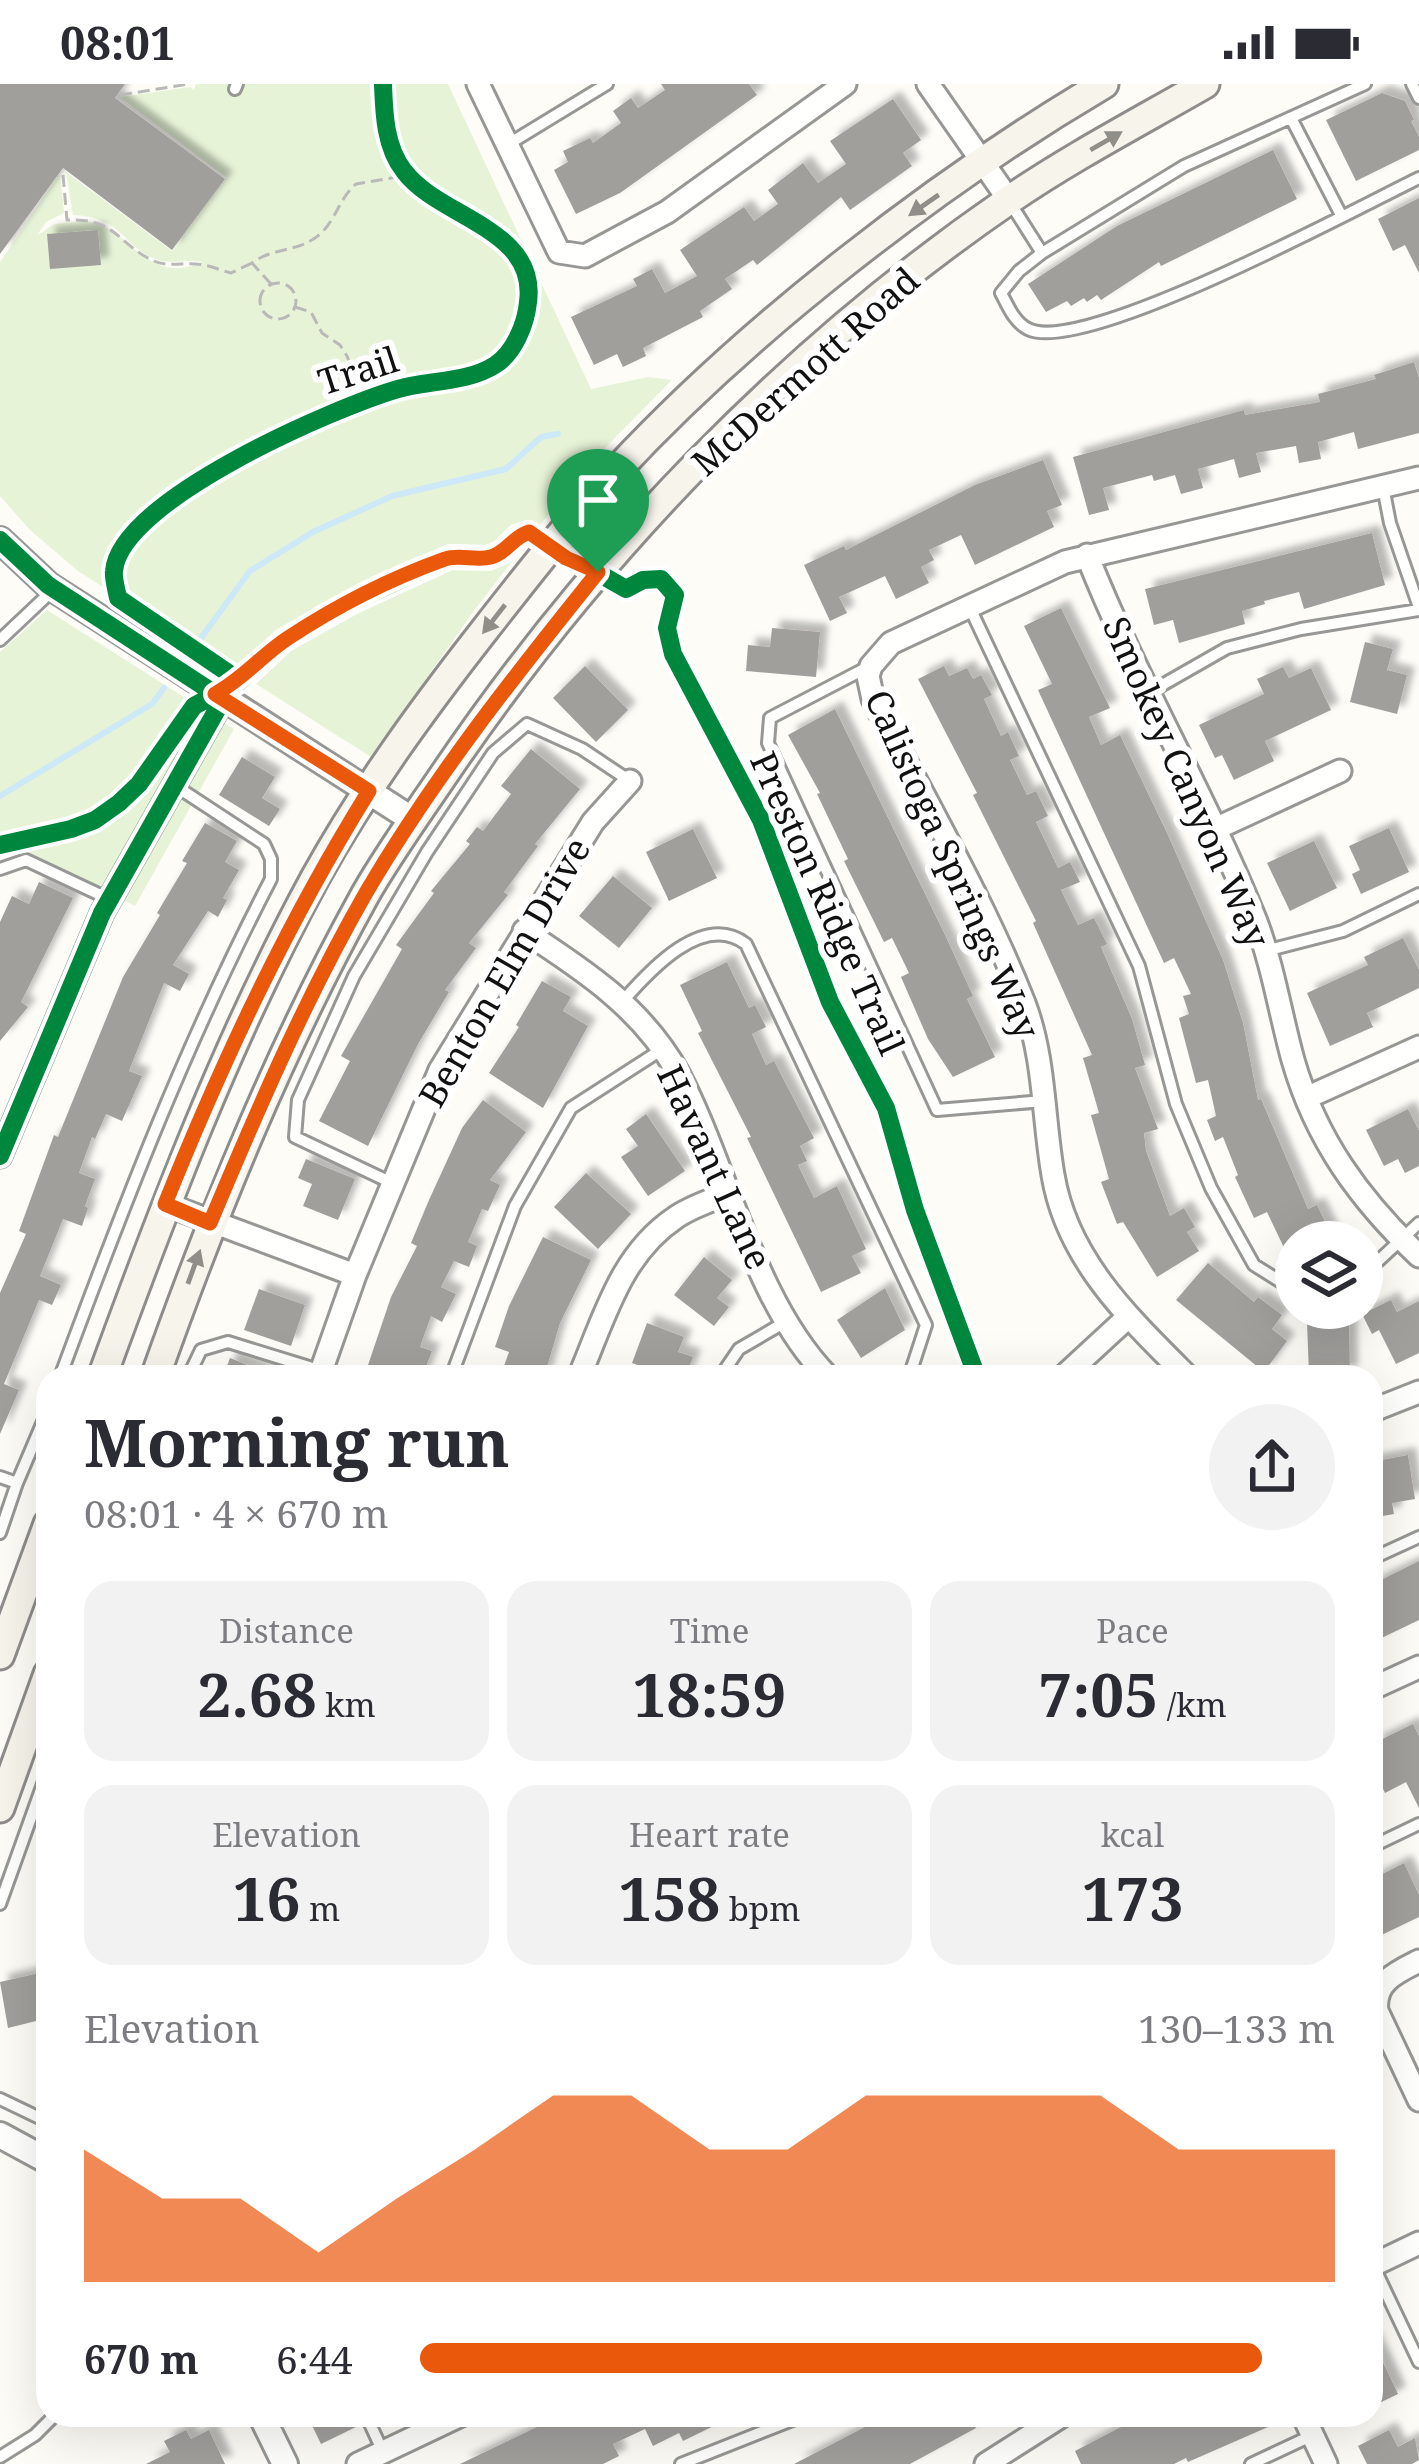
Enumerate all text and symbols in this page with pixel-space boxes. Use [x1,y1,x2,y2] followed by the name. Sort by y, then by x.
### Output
[60,12,175,73] text: 08:01
[1089,131,1123,152] one-way arrow
[908,193,941,216] one-way arrow
[681,256,929,486] street label: McDermott Road
[312,334,404,406] street label: Trail
[547,449,649,572] pin
[565,467,631,533] icon: arrive
[482,603,507,634] one-way arrow
[1092,609,1282,956] street label: Smokey Canyon Way
[854,682,1052,1047] street label: Calistoga Springs Way
[739,744,917,1062] street label: Preston Ridge Trail
[407,828,601,1116] street label: Benton Elm Drive
[646,1057,784,1277] street label: Havant Lane
[1275,1221,1383,1329] map controls
[1275,1221,1383,1329] button: layers
[186,1249,204,1285] one-way arrow
[84,1396,510,1486] text: Morning run
[1209,1404,1335,1530] button: share
[84,1486,389,1539] text: 08:01 · 4 × 670 m
[219,1608,354,1653] text: Distance
[670,1608,749,1653] text: Time
[1096,1608,1169,1653] text: Pace
[197,1653,317,1735] text: 2.68
[633,1653,786,1735] text: 18:59
[1038,1653,1158,1735] text: 7:05
[317,1682,376,1727] text: km
[1158,1682,1227,1727] text: /km
[212,1812,361,1857] text: Elevation
[629,1812,790,1857] text: Heart rate
[1101,1812,1164,1857] text: kcal
[233,1857,301,1939] text: 16
[619,1857,720,1939] text: 158
[1082,1857,1183,1939] text: 173
[301,1886,340,1931] text: m
[720,1886,801,1931] text: bpm
[84,2001,260,2054] text: Elevation
[1138,2001,1335,2054] text: 130–133 m
[84,2332,199,2385] text: 670 m
[276,2332,353,2385] text: 6:44

